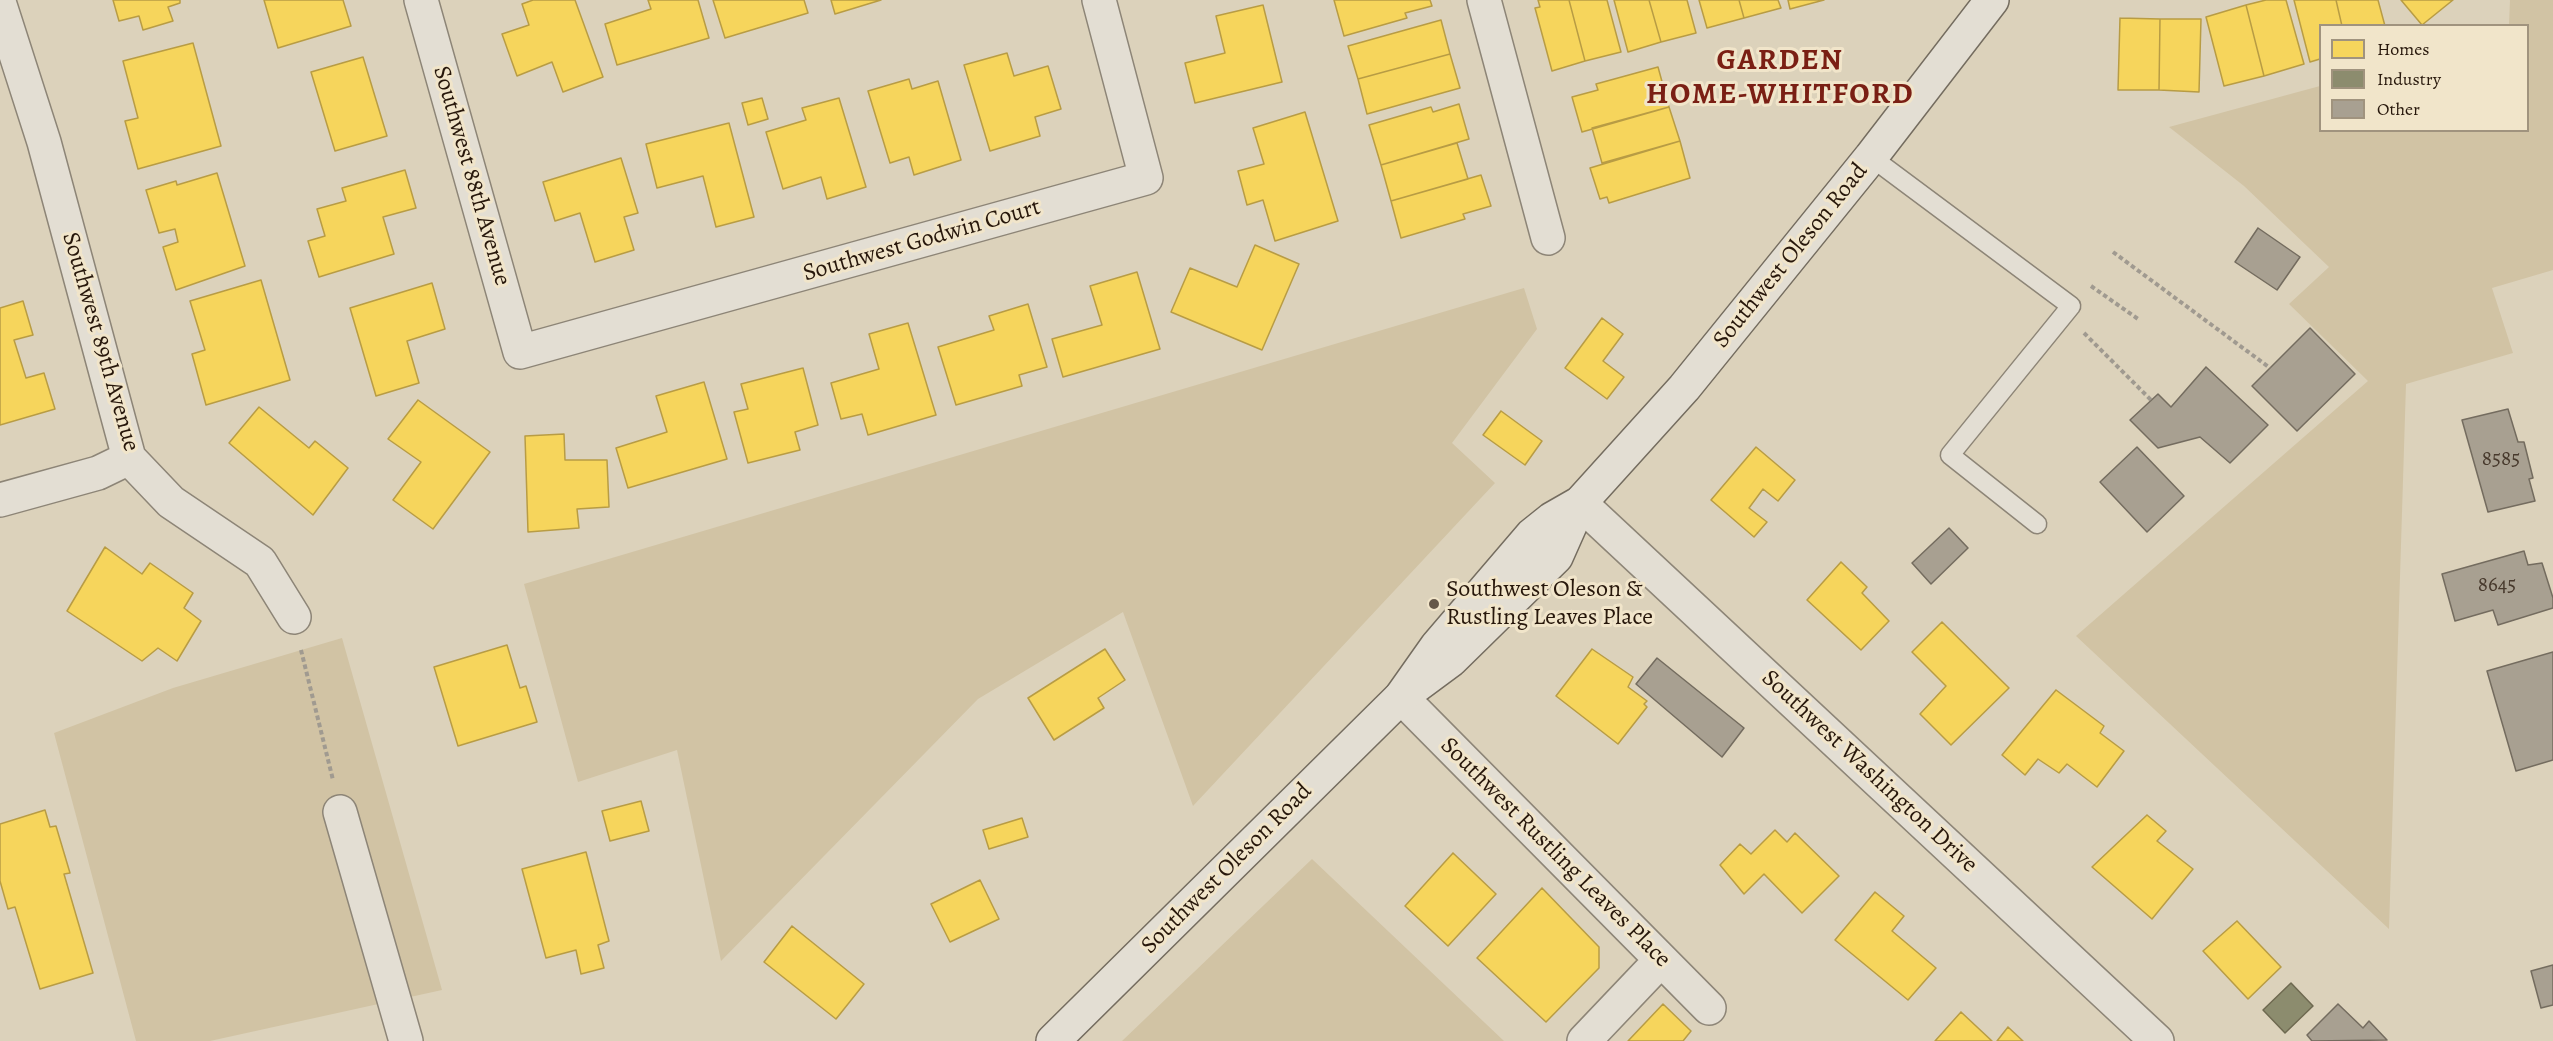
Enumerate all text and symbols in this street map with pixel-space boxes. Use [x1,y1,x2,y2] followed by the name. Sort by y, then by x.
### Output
[2319,24,2529,132] legend
[2377,37,2429,61] text: Homes
[1646,44,1914,115] district label: GARDEN HOME-WHITFORD
[426,63,516,289] street label: Southwest 88th Avenue
[2377,67,2441,91] text: Industry
[2377,97,2420,121] text: Other
[1708,158,1874,354] street label: Southwest Oleson Road
[800,193,1044,289] street label: Southwest Godwin Court
[55,229,145,455] street label: Southwest 89th Avenue
[2482,447,2520,473] house number: 8585
[2478,573,2516,599] house number: 8645
[1446,576,1653,632] place label: Southwest Oleson & Rustling Leaves Place
[1427,597,1441,611] marker: Southwest Oleson & Rustling Leaves Place
[1755,664,1983,880] street label: Southwest Washington Drive
[1434,732,1676,974] street label: Southwest Rustling Leaves Place
[1136,778,1318,960] street label: Southwest Oleson Road

